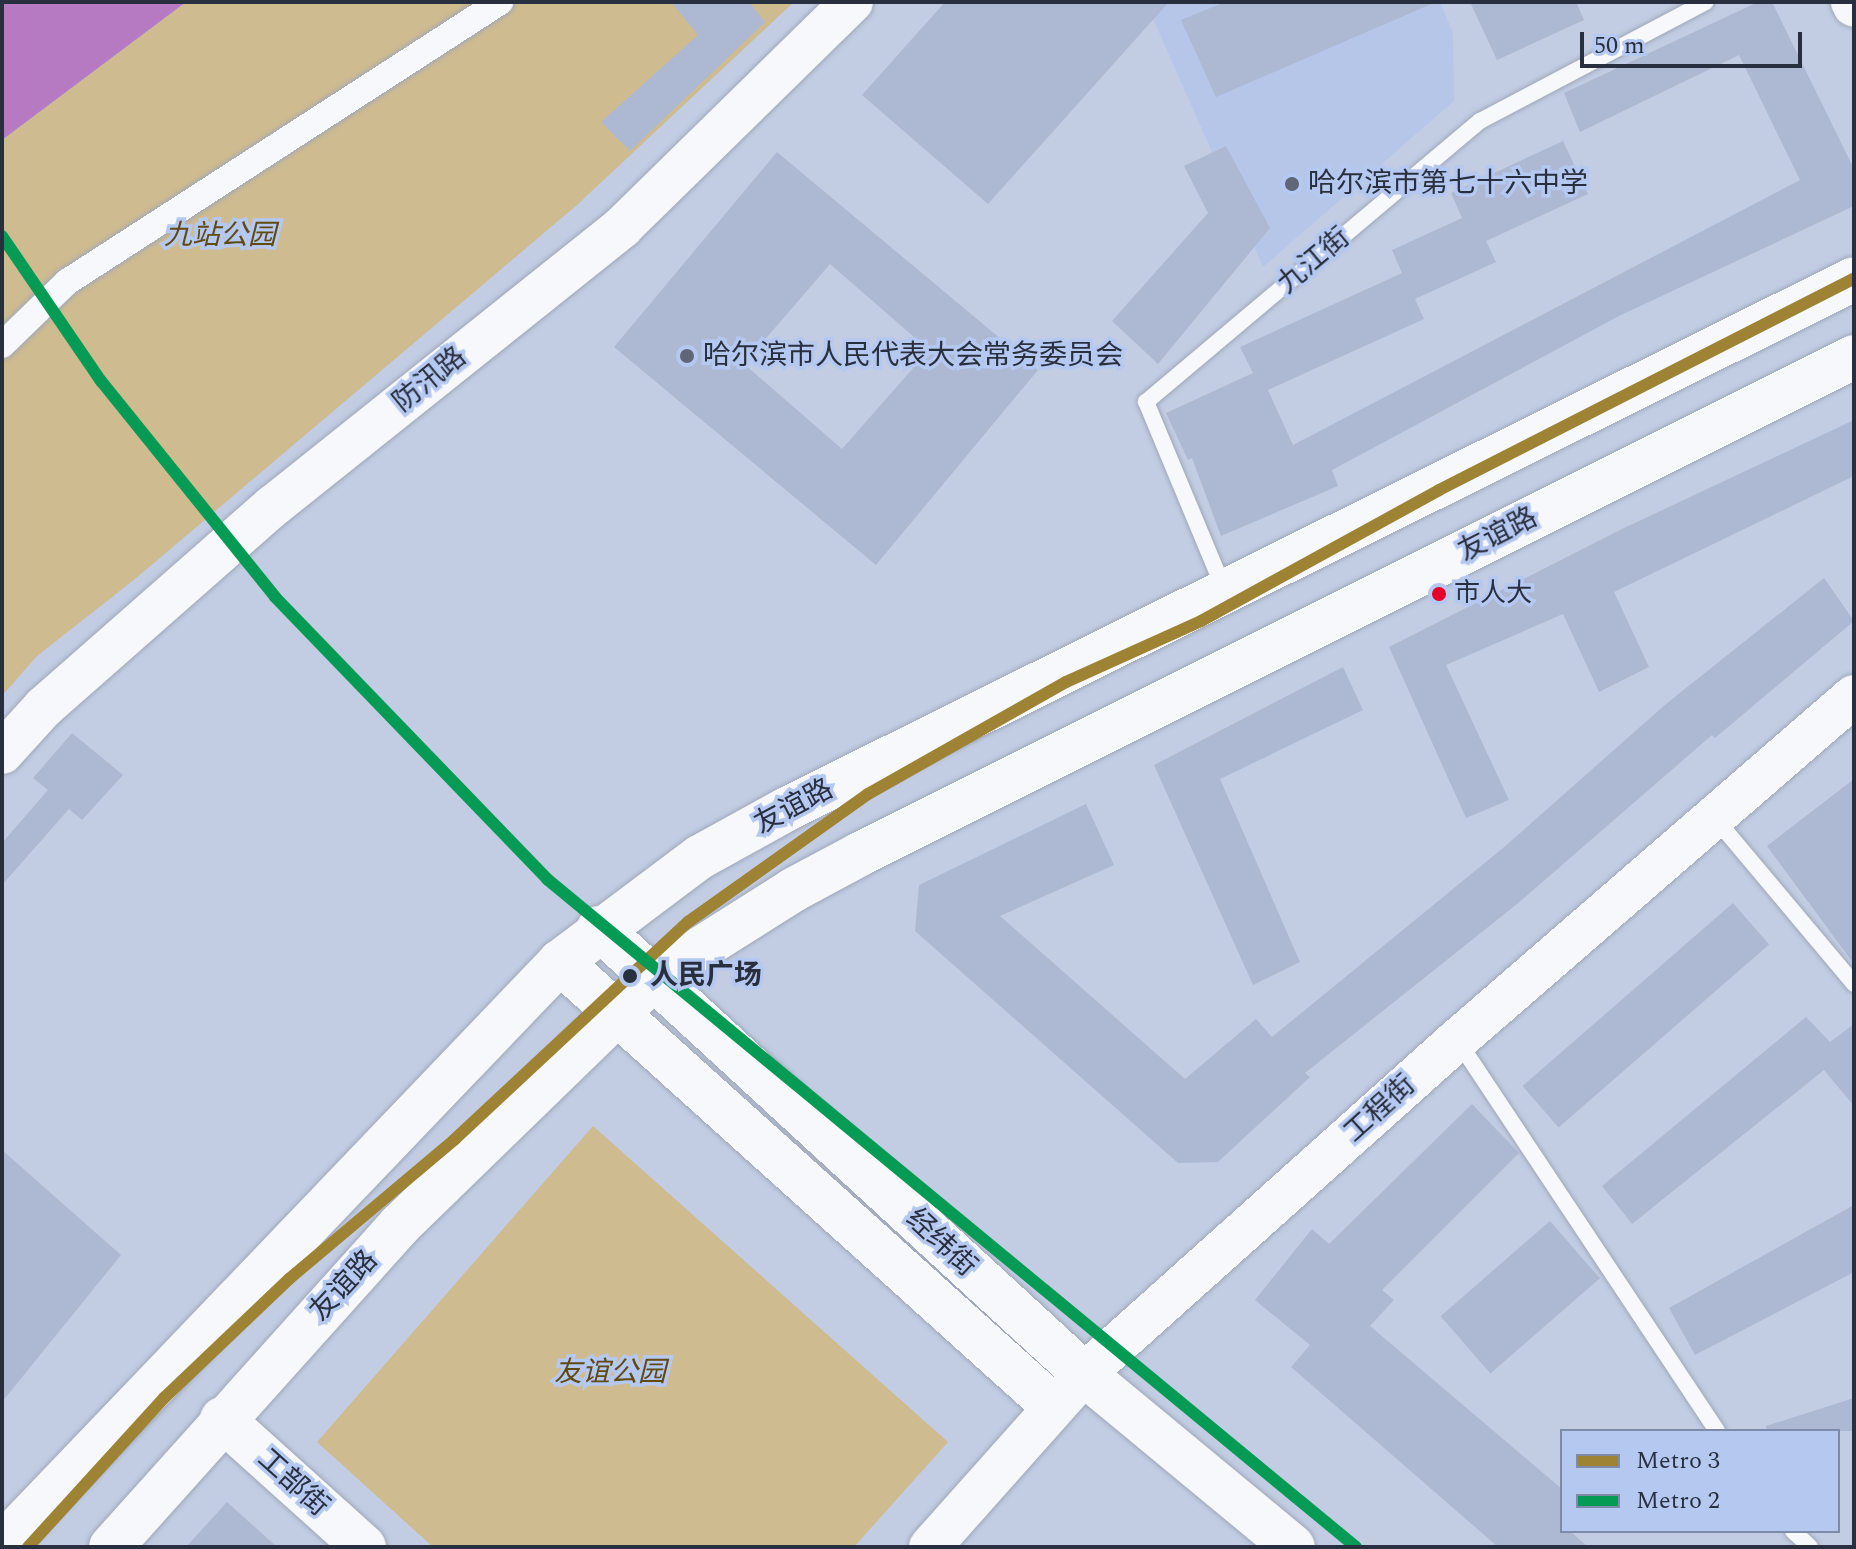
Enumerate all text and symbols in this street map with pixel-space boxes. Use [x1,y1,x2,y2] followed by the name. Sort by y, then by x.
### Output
[1584,16,1806,66] scale bar
[1594,28,1645,64] text: 50 m
[1308,167,1588,201] place label: 哈尔滨市第七十六中学
[1283,175,1301,193] marker: 哈尔滨市第七十六中学
[164,219,276,253] park label: 九站公园
[1271,221,1357,301] street label: 九江街
[703,339,1123,373] place label: 哈尔滨市人民代表大会常务委员会
[387,341,473,419] street label: 防汛路
[678,347,696,365] marker: 哈尔滨市人民代表大会常务委员会
[1453,501,1543,569] street label: 友谊路
[1454,578,1532,610] place label: 市人大
[1431,586,1447,602] marker: 市人大
[749,772,839,842] street label: 友谊路
[650,959,762,993] place label: 人民广场
[617,963,643,989] marker: 人民广场
[1338,1068,1422,1150] street label: 工程街
[899,1202,983,1284] street label: 经纬街
[303,1244,385,1328] street label: 友谊路
[554,1356,666,1390] park label: 友谊公园
[1560,1429,1840,1533] legend
[251,1442,335,1524] street label: 工部街
[1636,1443,1720,1479] text: Metro 3
[1636,1483,1720,1519] text: Metro 2

